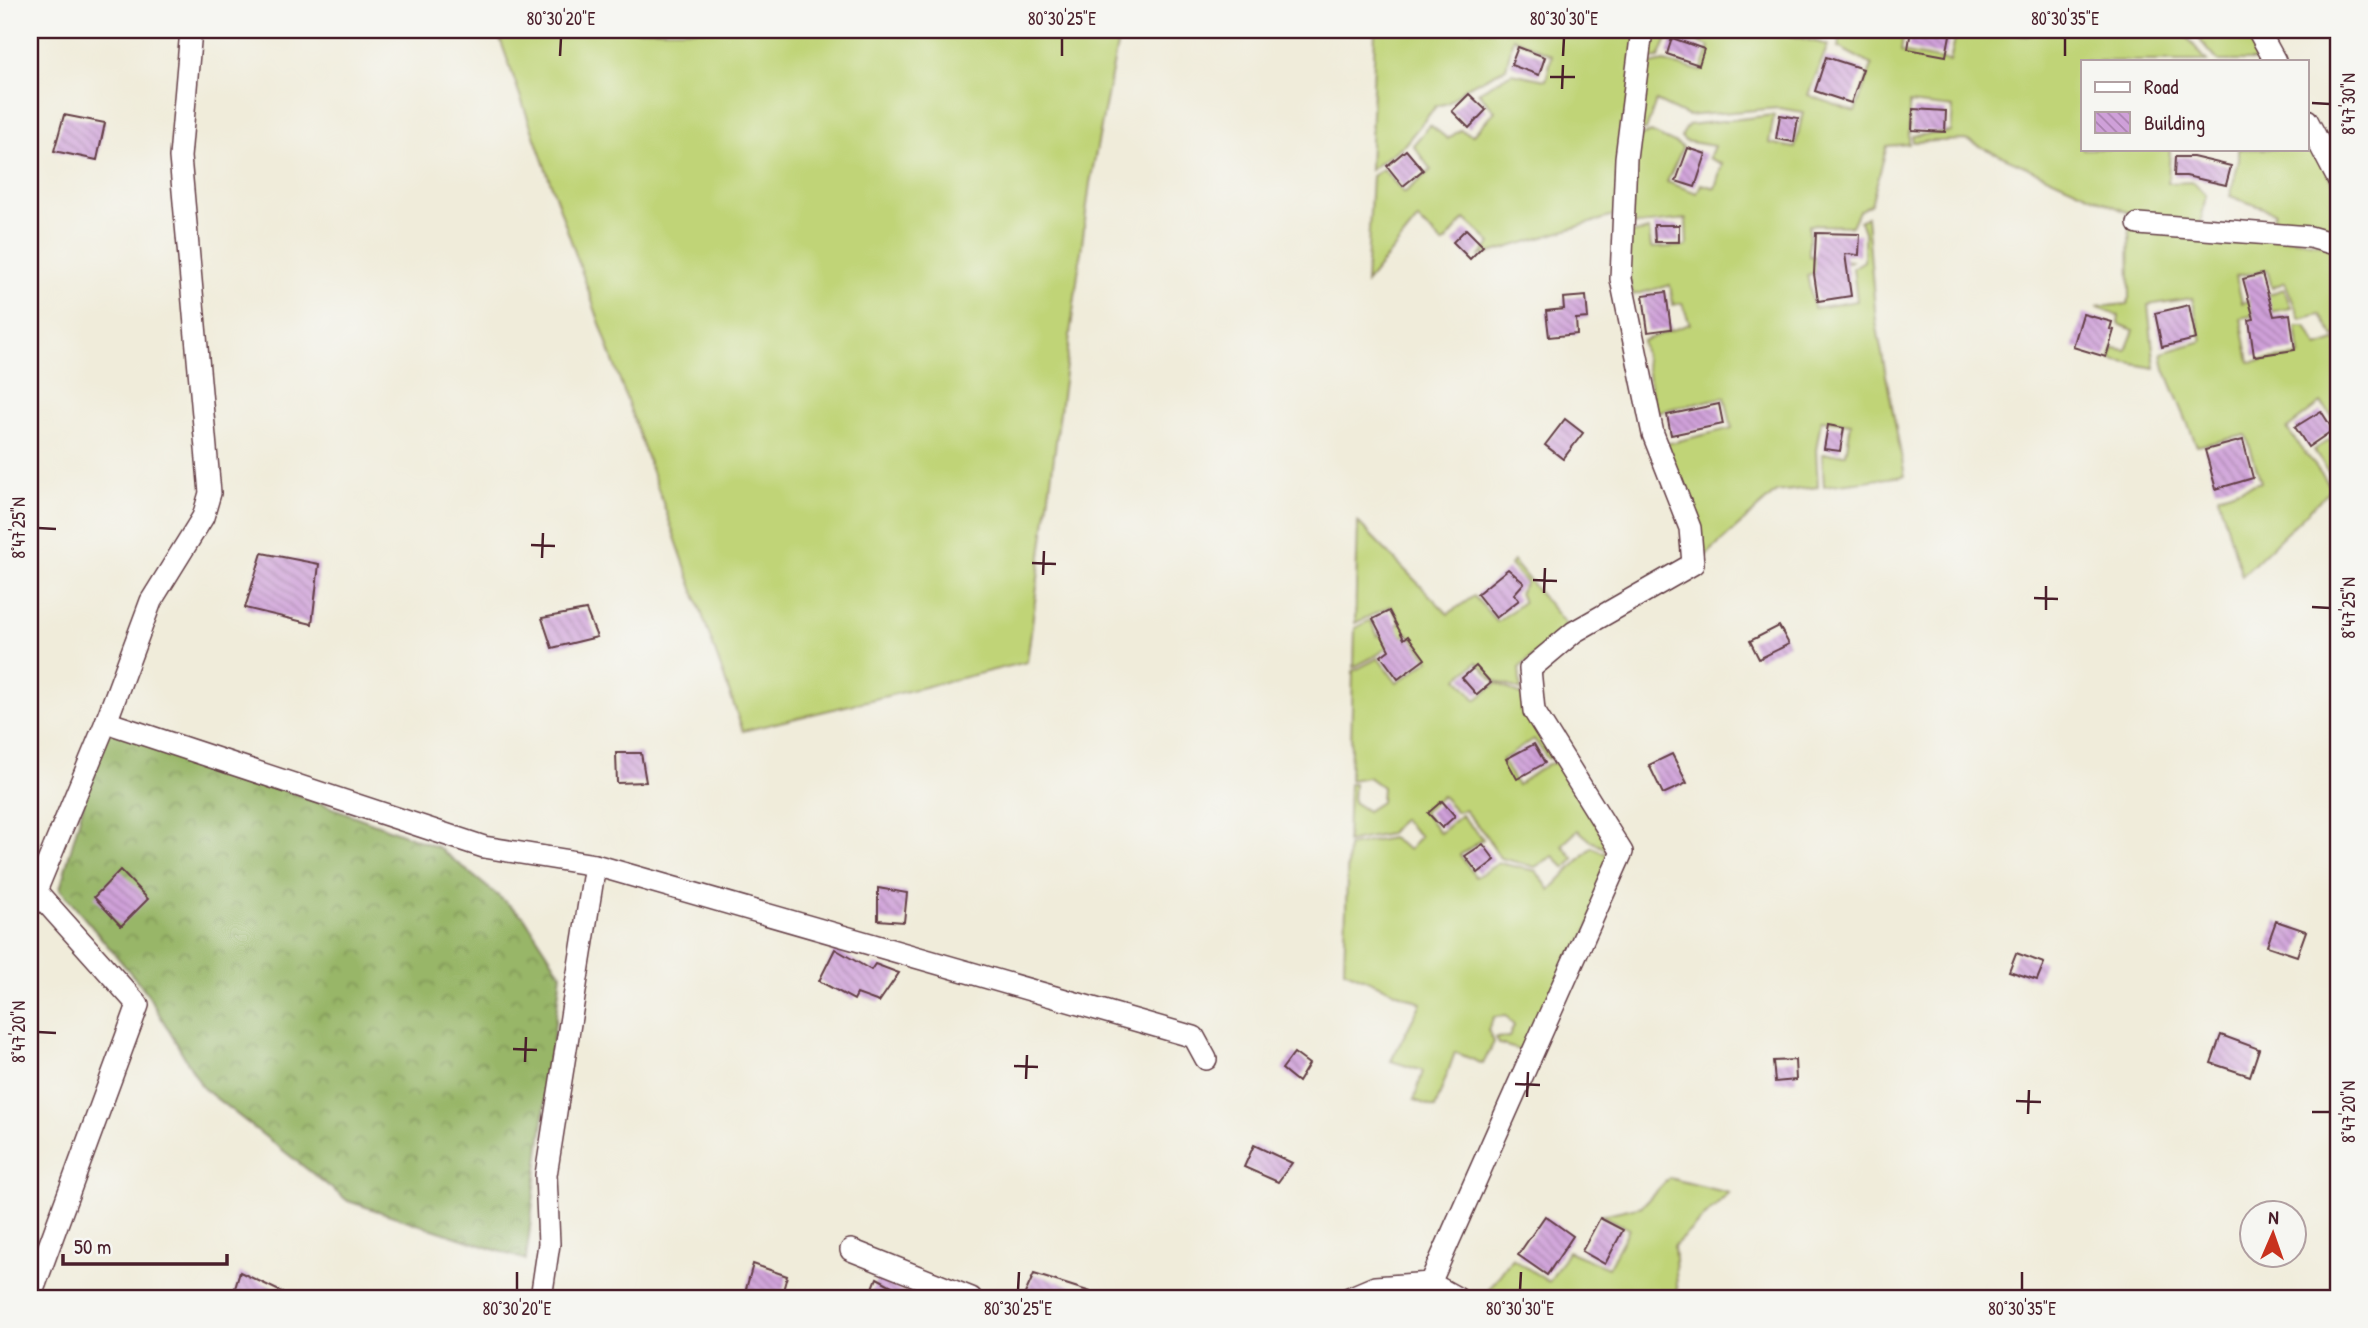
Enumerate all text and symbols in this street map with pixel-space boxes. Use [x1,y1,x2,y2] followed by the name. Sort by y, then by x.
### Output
[526,6,596,31] text: 80°30'20"E
[1028,6,1096,31] text: 80°30'25"E
[1530,6,1598,31] text: 80°30'30"E
[2031,6,2099,31] text: 80°30'35"E
[2081,60,2308,150] legend
[2144,72,2178,101] text: Road
[2336,73,2361,135] text: 8°47'30"N
[2144,108,2205,137] text: Building
[6,497,31,559] text: 8°47'25"N
[2336,577,2361,639] text: 8°47'25"N
[6,1001,31,1063] text: 8°47'20"N
[2336,1081,2361,1143] text: 8°47'20"N
[2238,1198,2308,1268] north arrow
[2268,1204,2279,1230] text: N
[63,1223,228,1267] scale bar
[74,1232,111,1261] text: 50 m
[482,1296,552,1321] text: 80°30'20"E
[984,1296,1052,1321] text: 80°30'25"E
[1486,1296,1554,1321] text: 80°30'30"E
[1988,1296,2056,1321] text: 80°30'35"E

